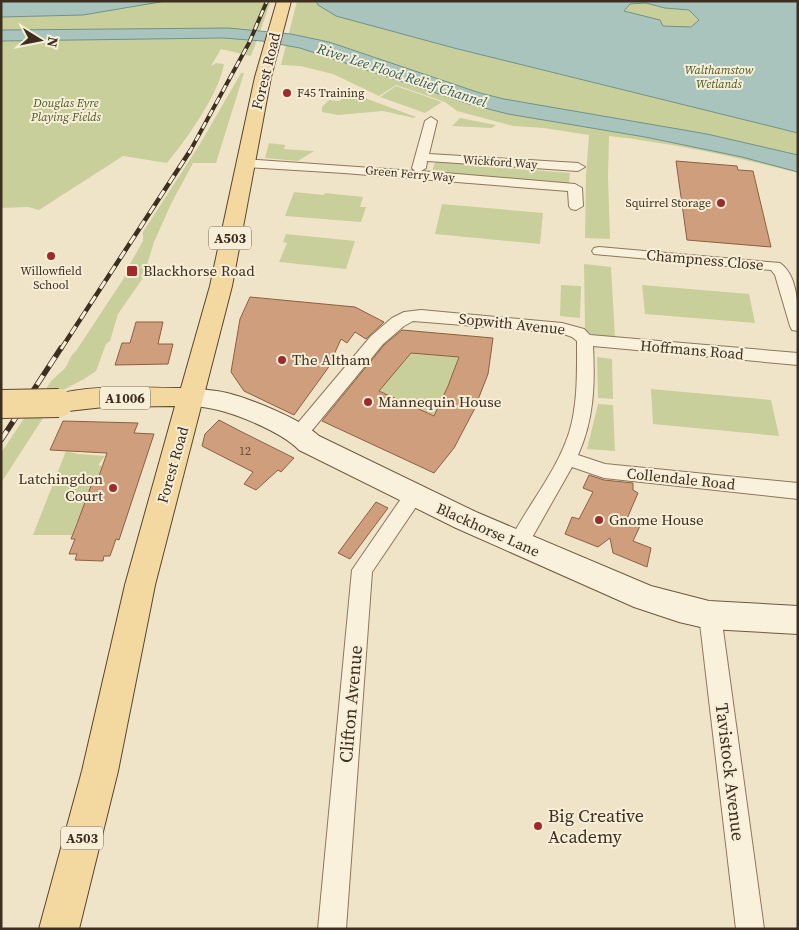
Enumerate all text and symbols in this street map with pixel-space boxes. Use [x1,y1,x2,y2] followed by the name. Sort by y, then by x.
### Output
[15,15,65,65] north arrow
[246,30,285,112] street label: Forest Road
[42,35,64,49] text: N
[314,38,489,112] water label: River Lee Flood Relief Channel
[685,62,754,92] park label: Walthamstow Wetlands
[297,85,364,101] place label: F45 Training
[281,87,293,99] marker: F45 Training
[30,95,102,125] park label: Douglas Eyre Playing Fields
[462,151,539,173] street label: Wickford Way
[365,162,456,186] street label: Green Ferry Way
[626,195,711,211] place label: Squirrel Storage
[715,197,727,209] marker: Squirrel Storage
[209,227,251,250] road number: A503
[646,244,765,275] street label: Champness Close
[45,250,57,262] marker: Willowfield School
[143,260,255,281] place label: Blackhorse Road
[20,263,82,293] place label: Willowfield School
[125,264,139,278] marker: Blackhorse Road
[458,307,567,340] street label: Sopwith Avenue
[639,335,745,365] street label: Hoffmans Road
[292,349,371,370] place label: The Altham
[276,354,288,366] marker: The Altham
[100,386,150,409] road number: A1006
[378,391,502,412] place label: Mannequin House
[362,396,374,408] marker: Mannequin House
[152,424,194,506] street label: Forest Road
[239,443,251,459] house number: 12
[626,462,737,495] street label: Collendale Road
[18,468,103,506] place label: Latchingdon Court
[107,482,119,494] marker: Latchingdon Court
[433,497,543,562] street label: Blackhorse Lane
[609,509,704,530] place label: Gnome House
[593,514,605,526] marker: Gnome House
[333,644,368,764] street label: Clifton Avenue
[710,702,751,842] street label: Tavistock Avenue
[548,803,644,849] place label: Big Creative Academy
[532,820,544,832] marker: Big Creative Academy
[61,826,103,850] road number: A503

